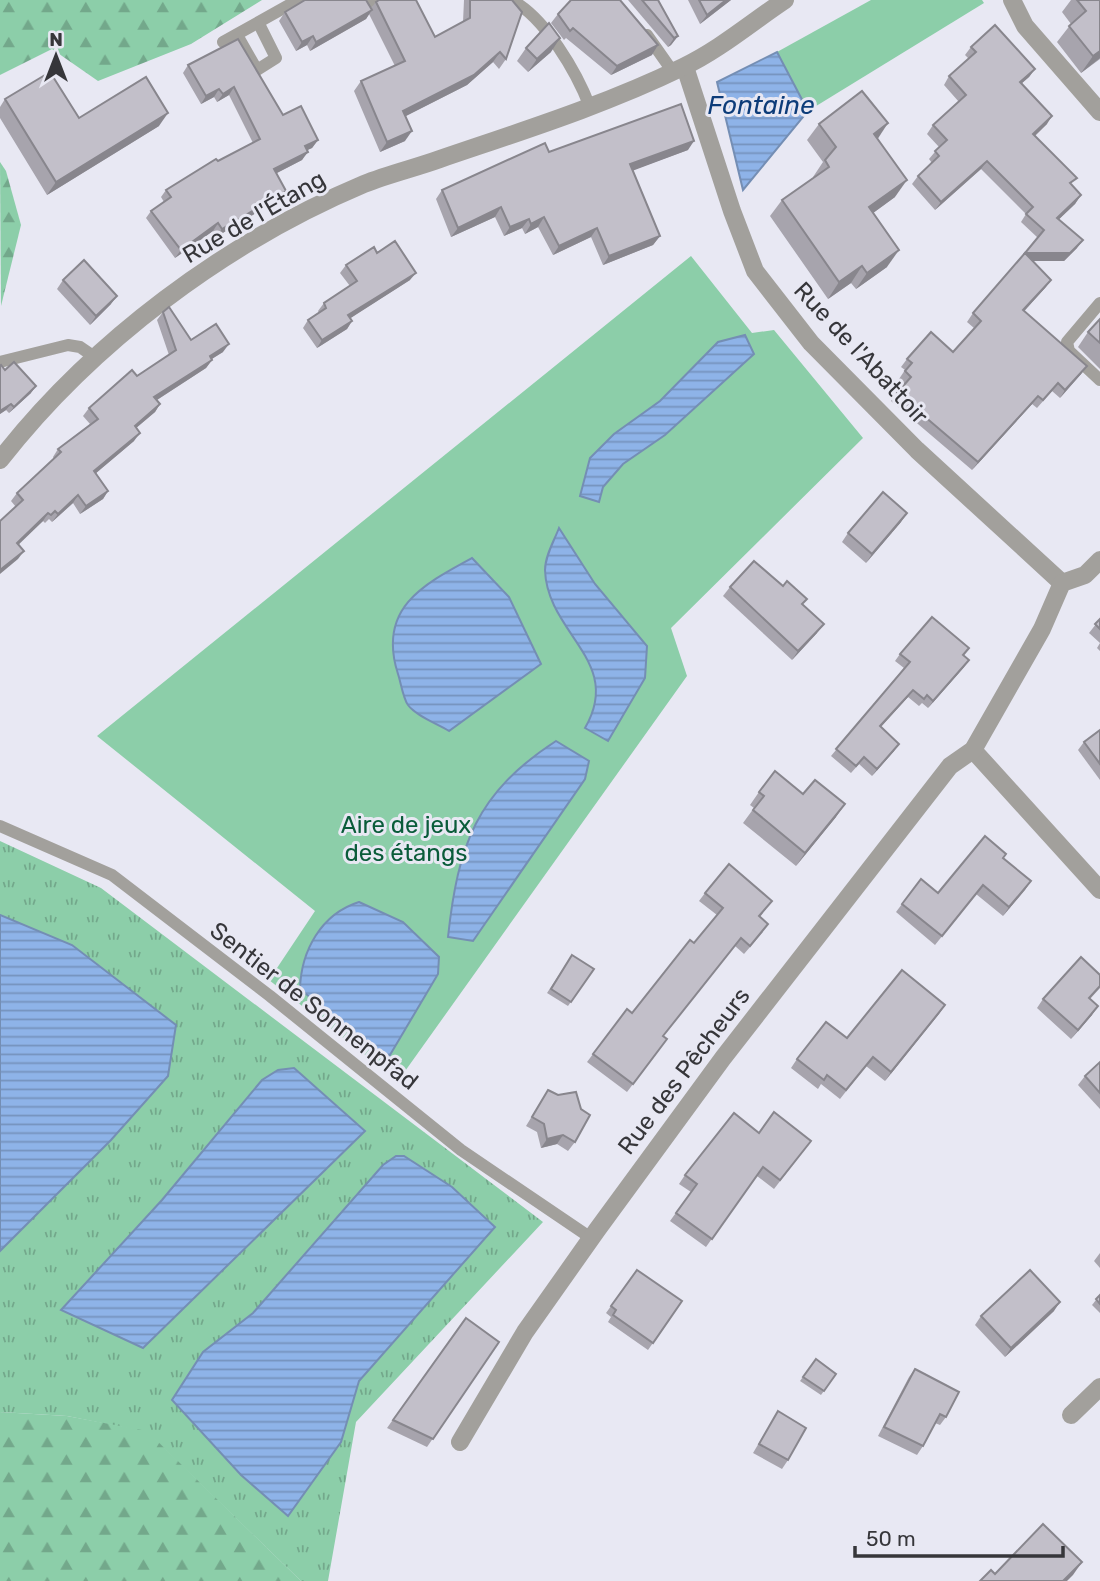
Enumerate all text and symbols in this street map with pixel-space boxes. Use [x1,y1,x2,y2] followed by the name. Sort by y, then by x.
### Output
[21,21,91,91] north arrow
[49,28,63,51] text: N
[707,90,815,121] water label: Fontaine
[178,165,330,269] street label: Rue de l'Étang
[788,276,934,430] street label: Rue de l'Abattoir
[341,811,471,867] park label: Aire de jeux des étangs
[205,916,423,1096] street label: Sentier de Sonnenpfad
[612,982,756,1160] street label: Rue des Pêcheurs
[855,1514,1063,1558] scale bar
[866,1526,916,1551] text: 50 m

